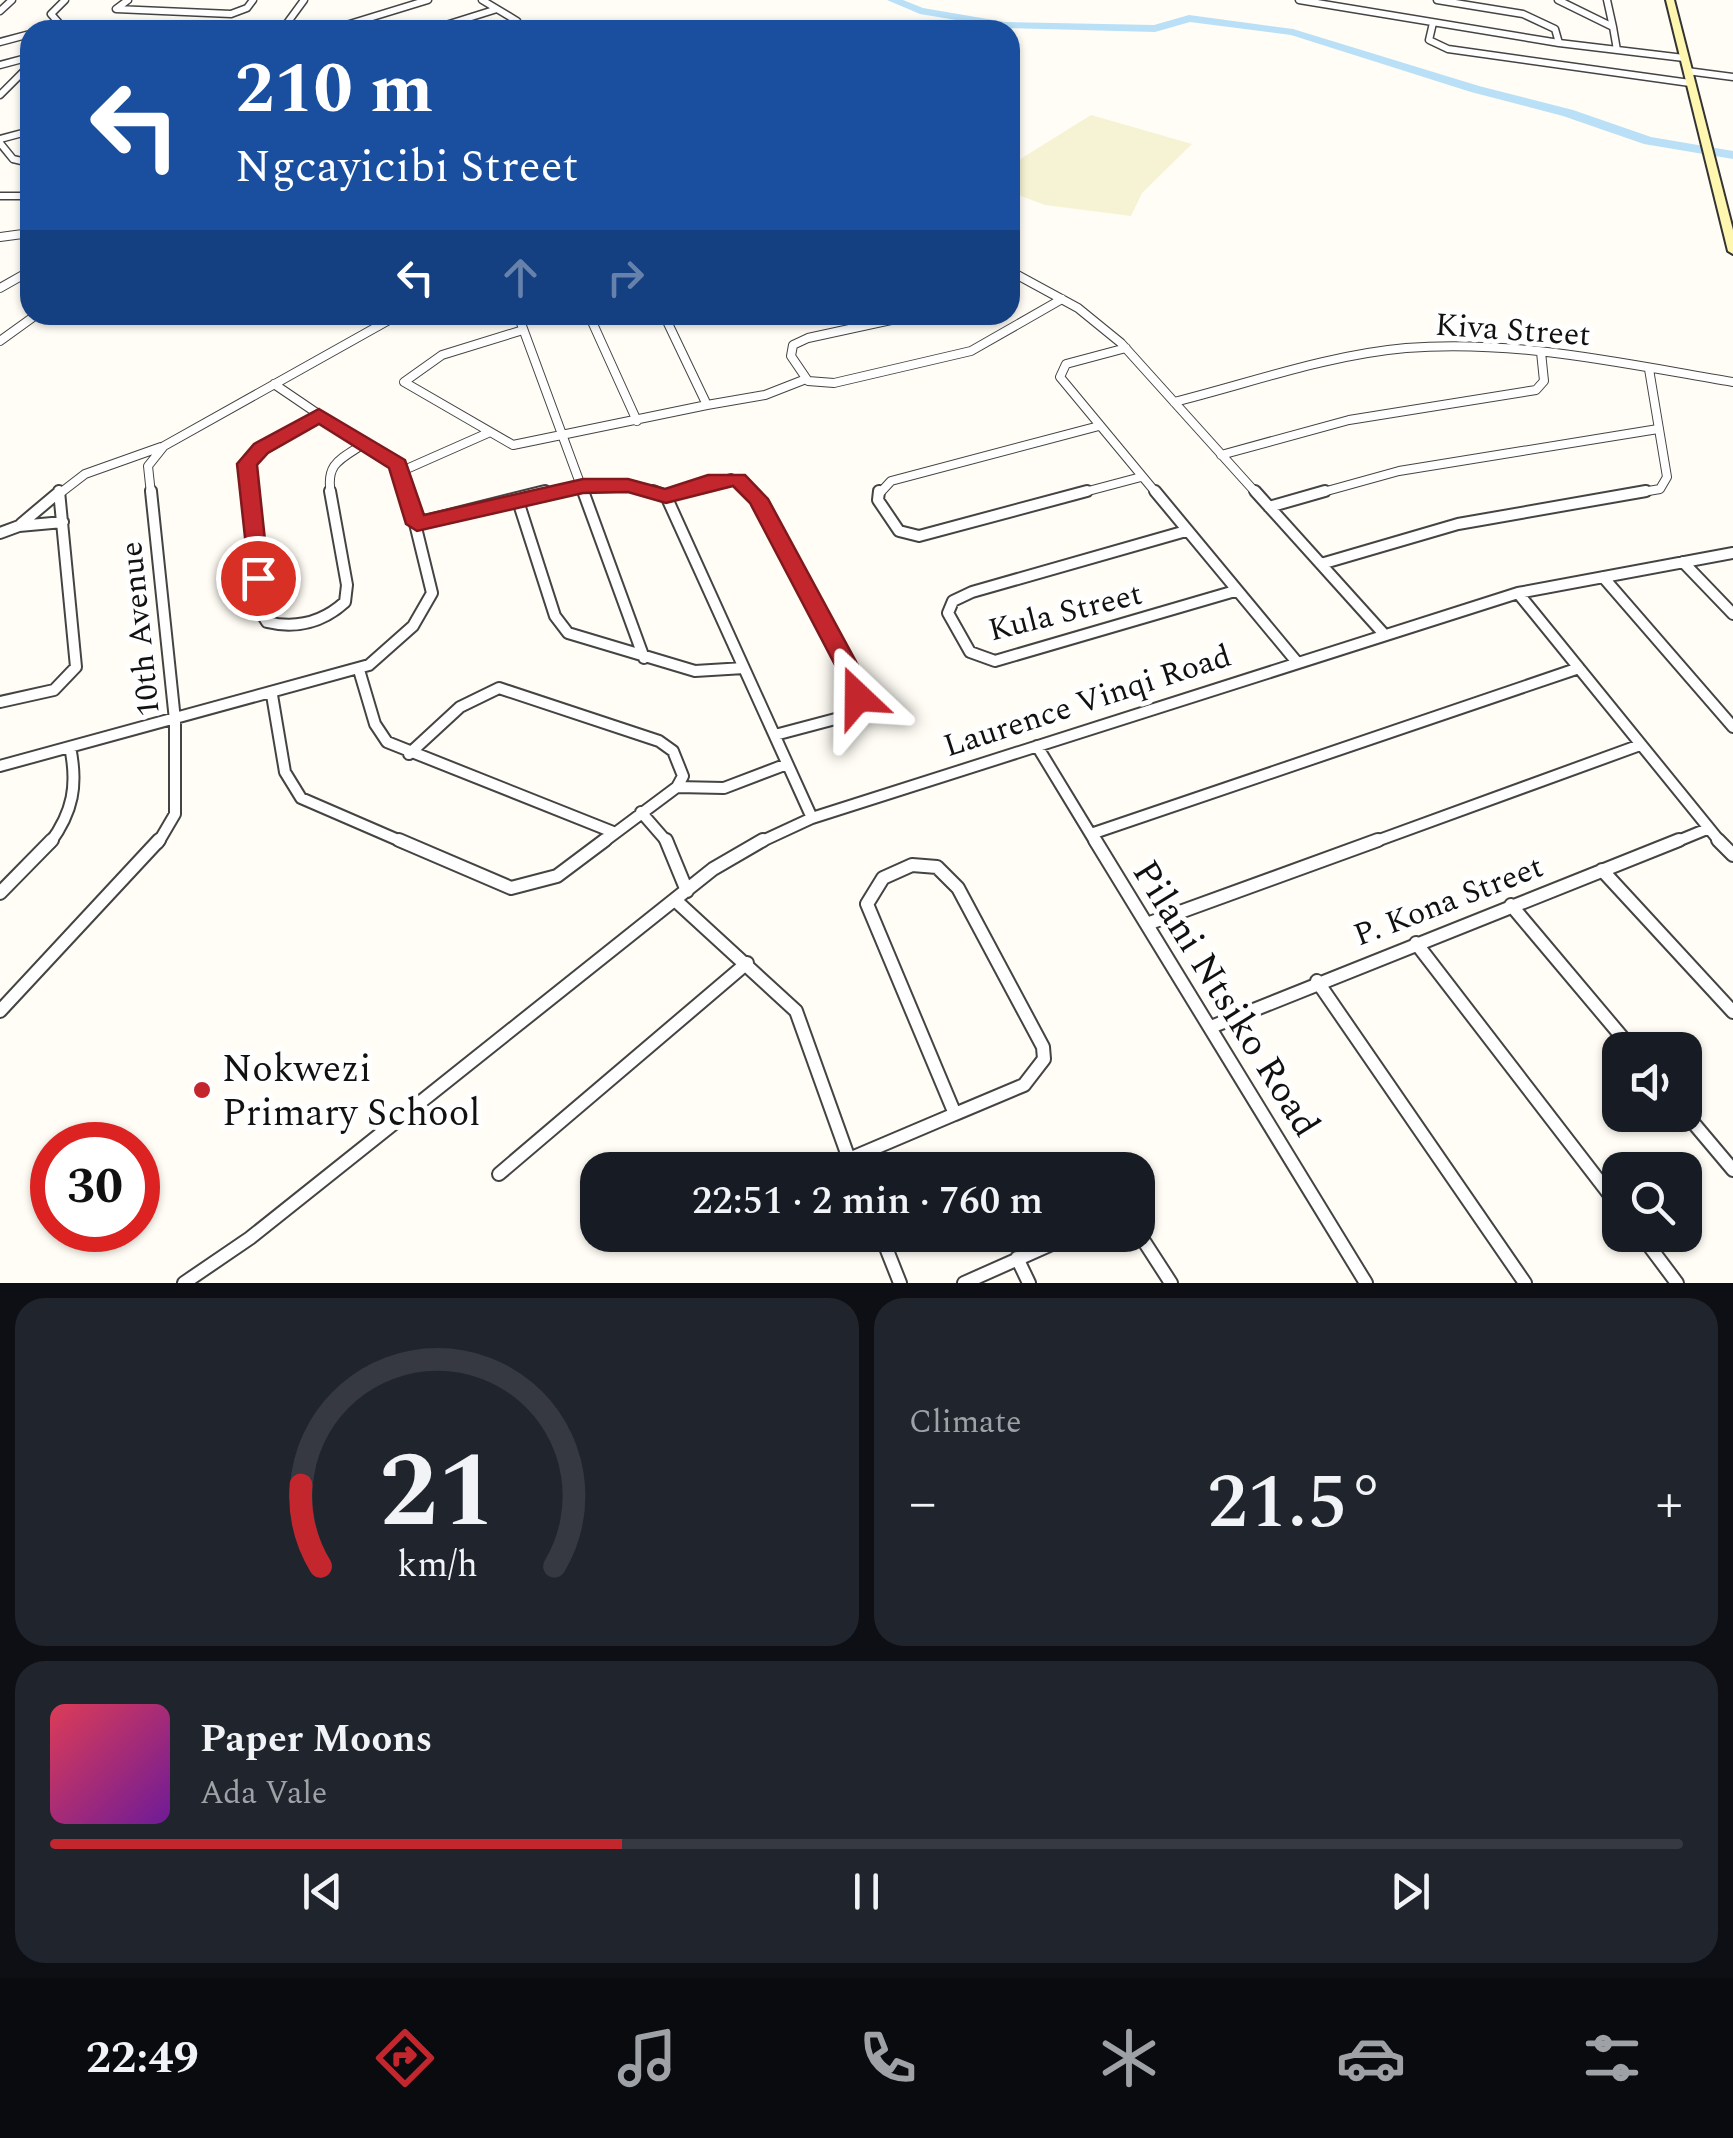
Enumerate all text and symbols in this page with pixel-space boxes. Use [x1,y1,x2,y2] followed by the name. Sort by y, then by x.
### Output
[235,37,433,143] text: 210 m
[70,60,200,190] icon: left
[235,133,578,202] text: Ngcayicibi Street
[388,250,443,305] icon: left
[493,250,548,305] icon: ahead
[598,250,653,305] icon: right
[1434,301,1592,360] street label: Kiva Street
[216,536,301,621] pin
[107,539,174,719] street label: 10th Avenue
[231,551,286,606] icon: arrive
[983,570,1147,655] street label: Kula Street
[937,632,1238,771] street label: Laurence Vinqi Road
[806,645,910,749] position arrow
[1347,843,1550,960] street label: P. Kona Street
[1117,849,1334,1149] street label: Pilani Ntsiko Road
[1602,1032,1702,1252] map controls
[1602,1032,1702,1132] button: sound
[222,1041,480,1143] place label: Nokwezi Primary School
[191,1079,213,1101] marker: Nokwezi Primary School
[30,1122,160,1252] speed limit sign: 30
[1602,1152,1702,1252] button: search
[692,1173,1043,1231] text: 22:51 · 2 min · 760 m
[909,1398,1021,1447] text: Climate
[379,1414,495,1572] text: 21
[1207,1447,1385,1561] text: 21.5°
[909,1462,937,1545] text: −
[1655,1462,1683,1545] text: +
[397,1538,477,1593] text: km/h
[200,1711,432,1769] text: Paper Moons
[200,1769,327,1818] text: Ada Vale
[295,1864,350,1919] icon: previous
[839,1864,894,1919] icon: pause
[1383,1864,1438,1919] icon: next
[370,2023,440,2093] icon: directions
[612,2023,682,2093] icon: music
[853,2023,923,2093] icon: phone
[1094,2023,1164,2093] icon: climate
[1336,2023,1406,2093] icon: car
[1577,2023,1647,2093] icon: filters
[86,2024,199,2093] text: 22:49

